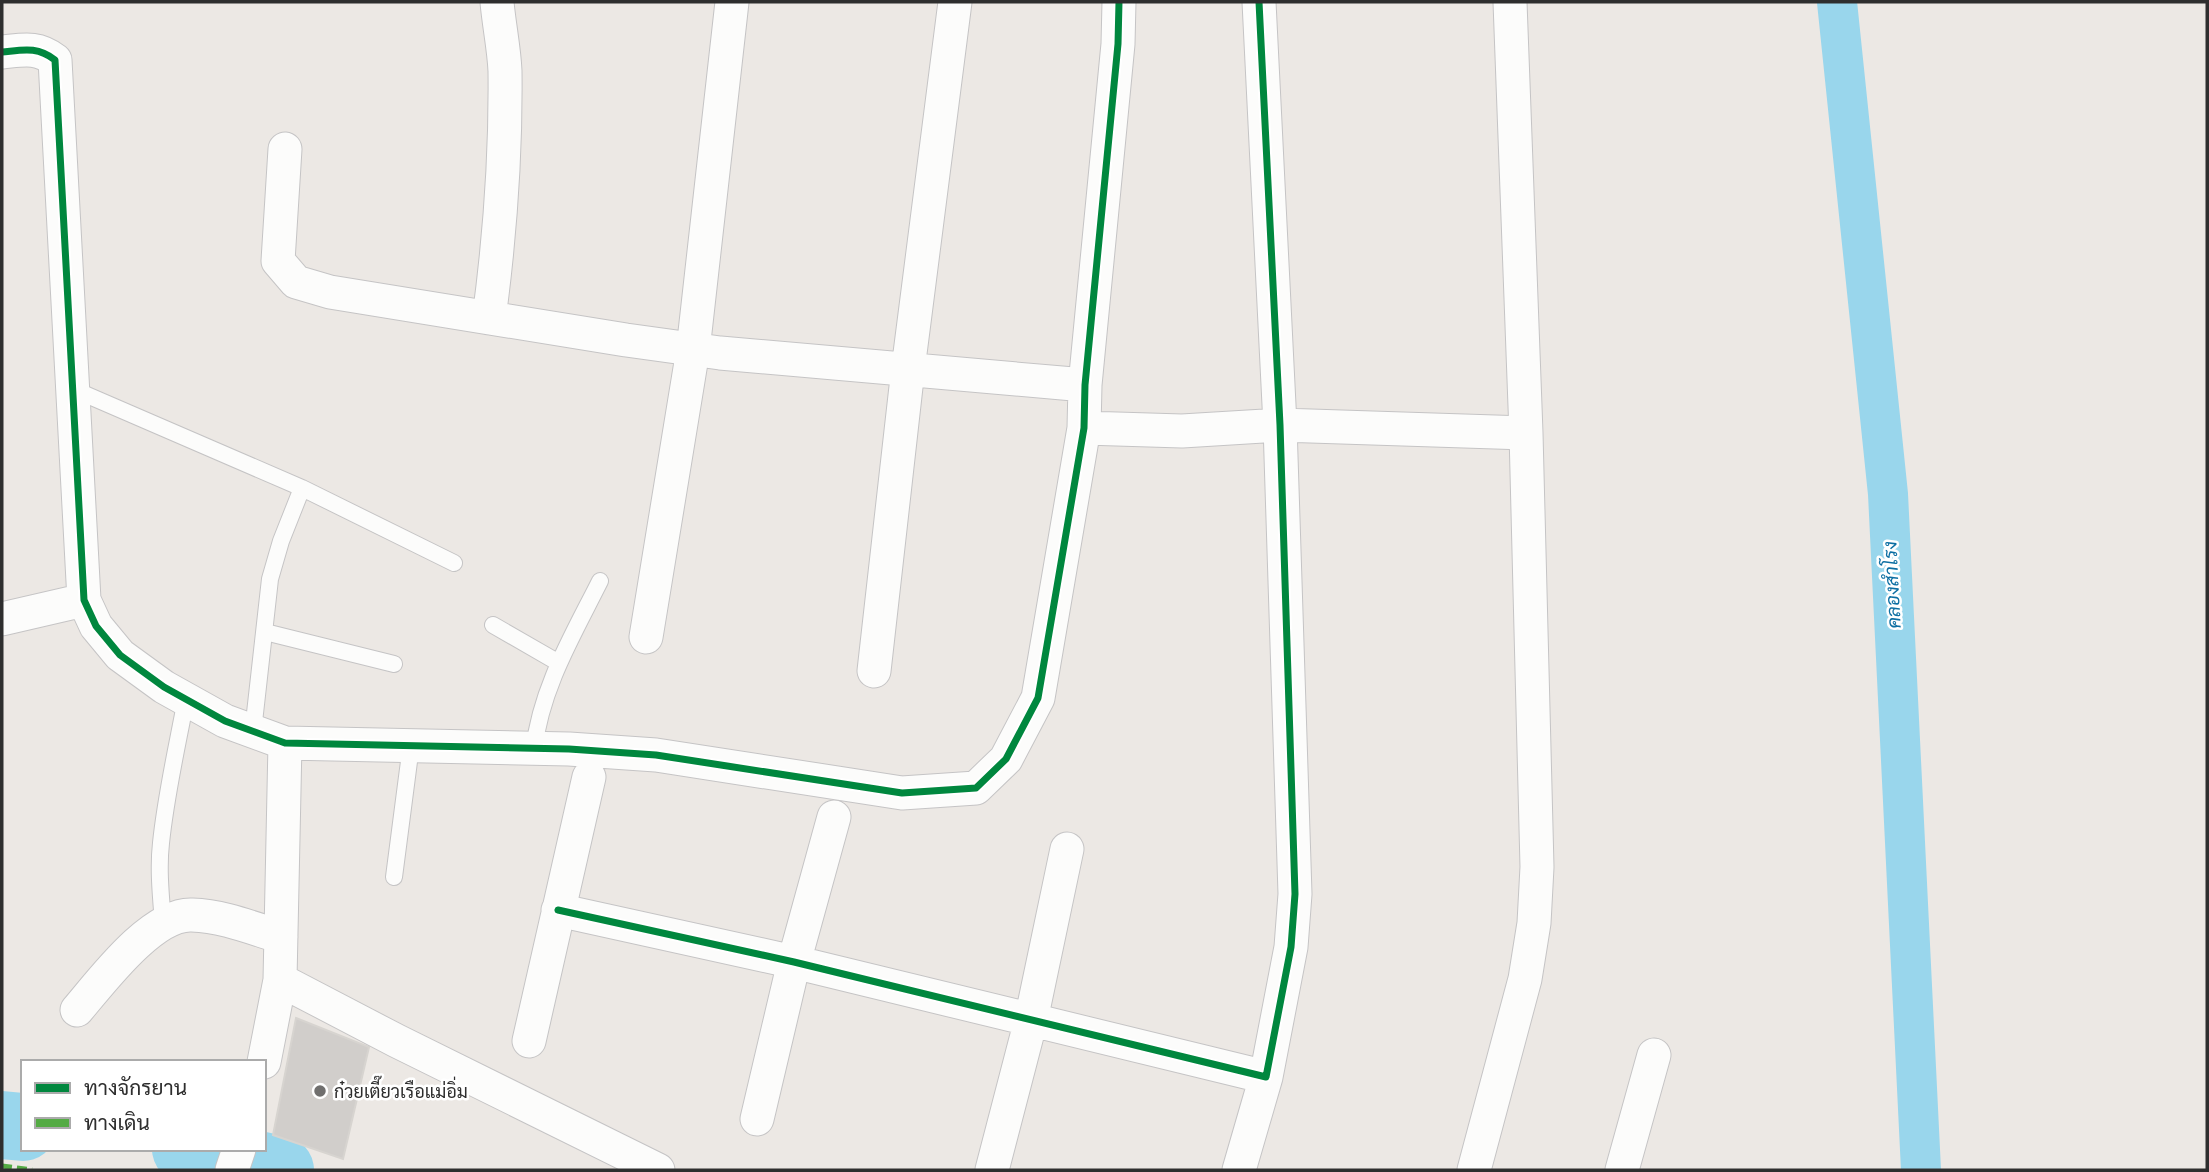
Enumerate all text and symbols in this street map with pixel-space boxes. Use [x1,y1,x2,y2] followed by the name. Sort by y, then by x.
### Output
[1877,540,1906,629] water label: คลองสำโรง
[21,1060,266,1151] legend
[84,1075,187,1100] text: ทางจักรยาน
[334,1075,468,1102] place label: ก๋วยเตี๊ยวเรือแม่อิ่ม
[312,1083,328,1099] marker: ก๋วยเตี๊ยวเรือแม่อิ่ม
[84,1110,150,1135] text: ทางเดิน

